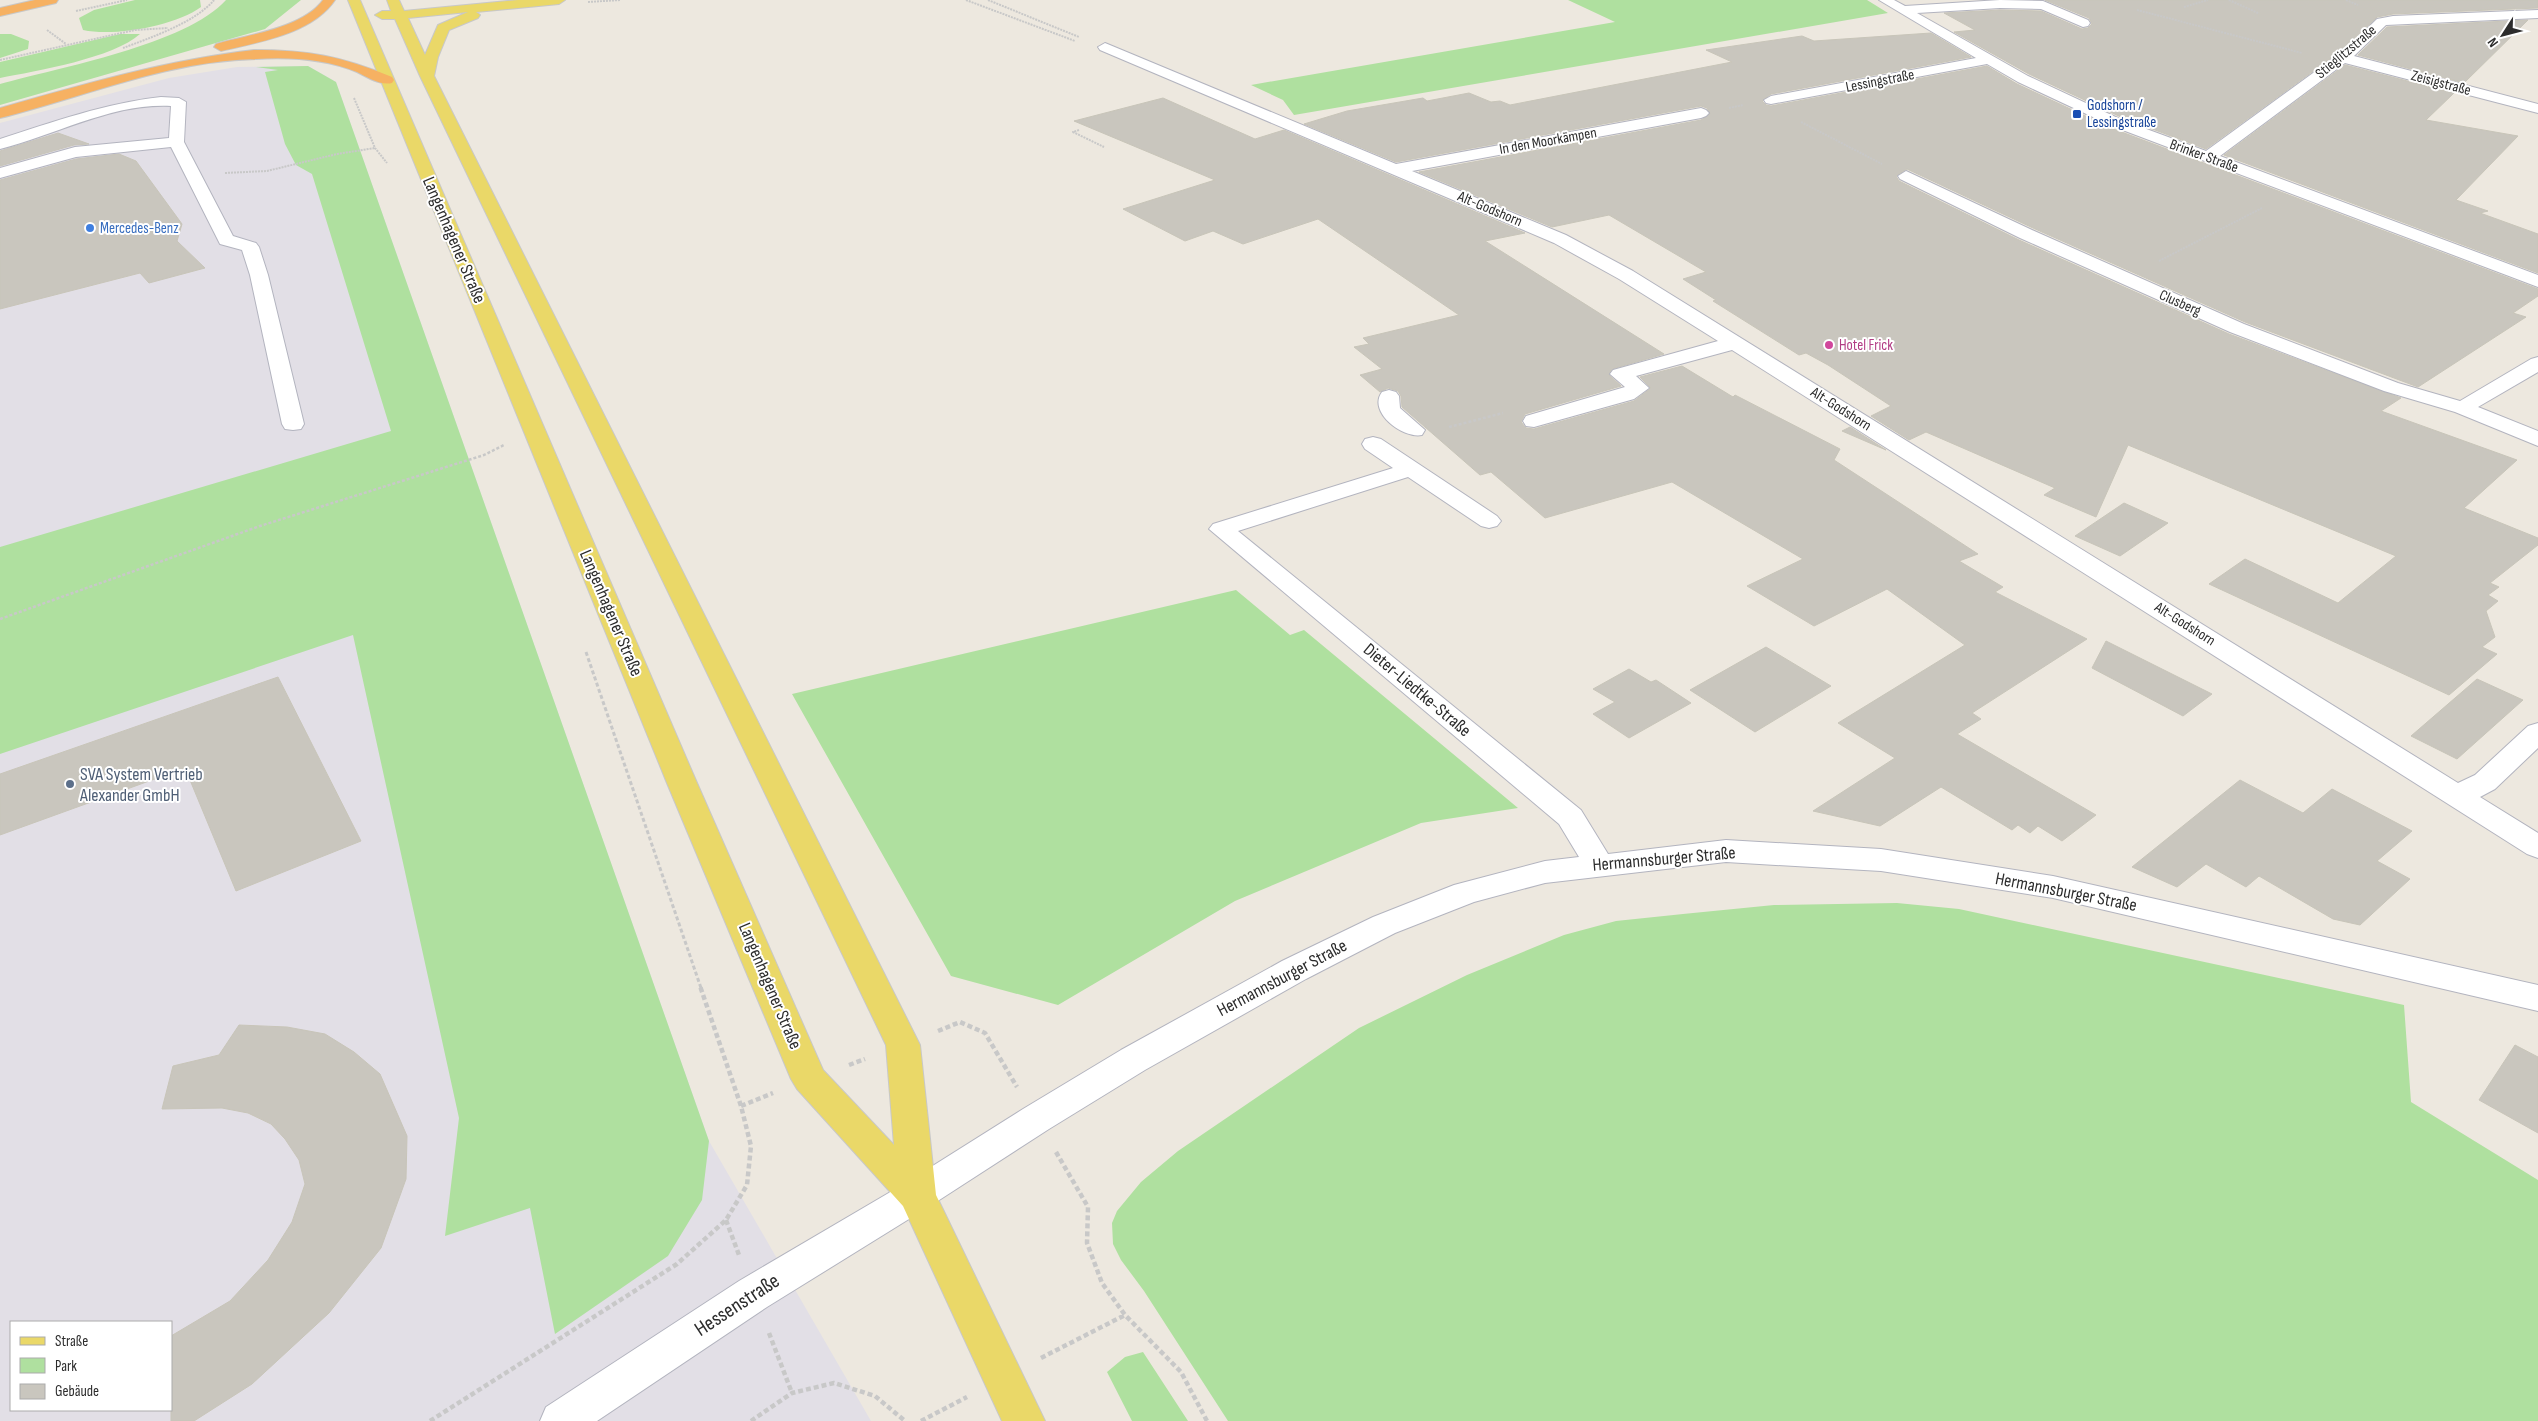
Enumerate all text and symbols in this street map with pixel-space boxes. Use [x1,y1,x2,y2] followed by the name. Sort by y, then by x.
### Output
[2478,10,2528,60] north arrow
[2312,21,2380,83] street label: Stieglitzstraße
[2484,34,2502,50] text: N
[1844,65,1916,97] street label: Lessingstraße
[2409,66,2473,100] street label: Zeisigstraße
[2087,96,2156,132] place label: Godshorn / Lessingstraße
[2071,108,2083,120] marker: Godshorn / Lessingstraße
[1498,123,1598,159] street label: In den Moorkämpen
[2167,135,2241,177] street label: Brinker Straße
[418,174,490,306] street label: Langenhagener Straße
[1454,187,1525,231] street label: Alt-Godshorn
[100,219,179,238] place label: Mercedes-Benz
[84,222,96,234] marker: Mercedes-Benz
[2156,285,2204,321] street label: Clusberg
[1839,336,1893,355] place label: Hotel Frick
[1823,339,1835,351] marker: Hotel Frick
[1806,382,1875,435] street label: Alt-Godshorn
[575,547,647,679] street label: Langenhagener Straße
[2150,597,2219,650] street label: Alt-Godshorn
[1359,639,1475,741] street label: Dieter-Liedtke-Straße
[79,764,203,806] place label: SVA System Vertrieb Alexander GmbH
[64,778,76,790] marker: SVA System Vertrieb Alexander GmbH
[1591,842,1737,876] street label: Hermannsburger Straße
[1993,868,2139,916] street label: Hermannsburger Straße
[734,920,806,1052] street label: Langenhagener Straße
[1214,935,1350,1021] street label: Hermannsburger Straße
[690,1268,784,1342] street label: Hessenstraße
[10,1321,172,1411] legend
[55,1332,88,1351] text: Straße
[55,1357,77,1376] text: Park
[55,1382,99,1401] text: Gebäude

